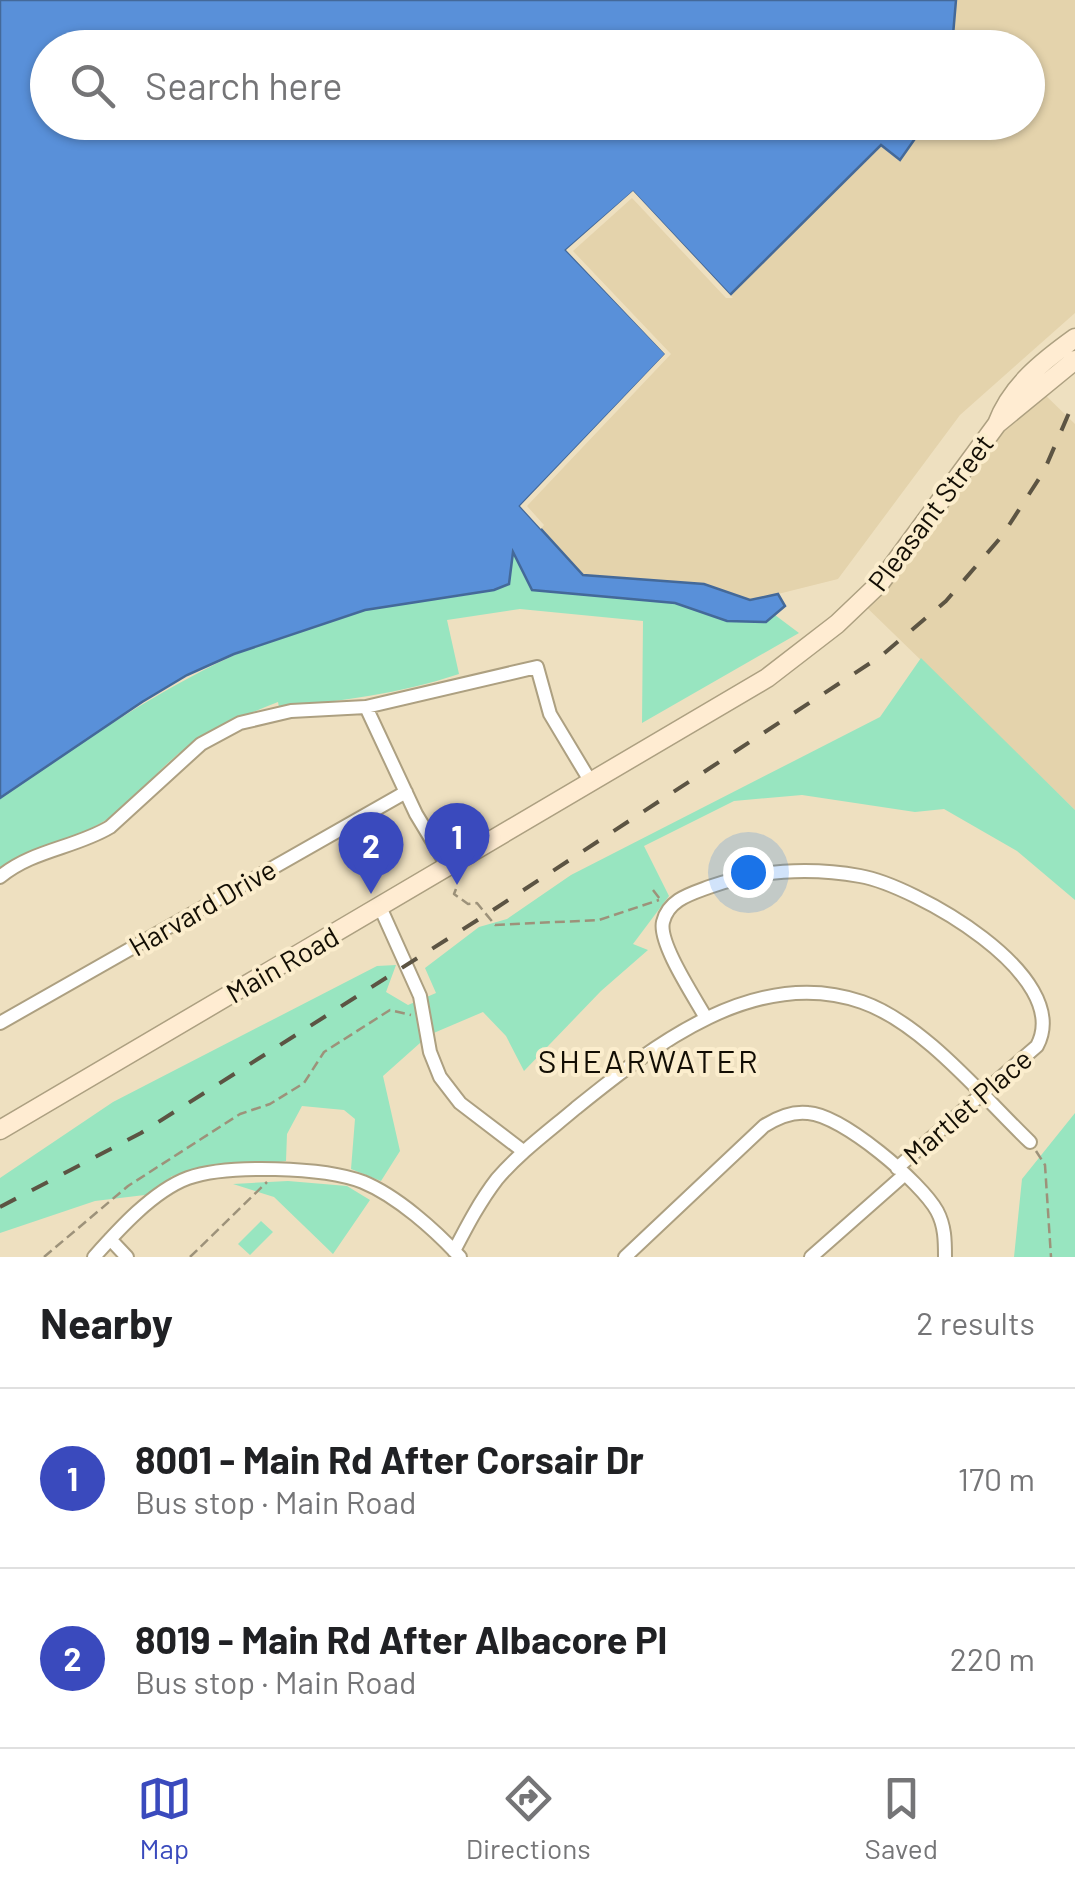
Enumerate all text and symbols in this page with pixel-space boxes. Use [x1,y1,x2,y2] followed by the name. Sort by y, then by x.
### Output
[30,30,1045,140] search box
[65,58,120,113] icon: search
[145,62,343,108] text: Search here
[860,427,1000,597] street label: Pleasant Street
[424,802,490,885] pin: 1
[338,812,404,894] pin: 2
[723,847,774,898] your location
[122,851,282,963] street label: Harvard Drive
[220,918,344,1010] street label: Main Road
[538,1041,760,1079] district label: SHEARWATER
[896,1041,1038,1171] street label: Martlet Place
[40,1297,173,1347] text: Nearby
[916,1303,1035,1341] text: 2 results
[135,1436,644,1482] text: 8001 - Main Rd After Corsair Dr
[67,1459,78,1497] text: 1
[958,1459,1035,1497] text: 170 m
[135,1482,417,1520] text: Bus stop · Main Road
[135,1616,667,1662] text: 8019 - Main Rd After Albacore Pl
[64,1639,81,1677] text: 2
[950,1639,1035,1677] text: 220 m
[135,1662,417,1700] text: Bus stop · Main Road
[137,1771,192,1865] tab: Map
[466,1771,591,1865] tab: Directions
[865,1771,938,1865] tab: Saved

